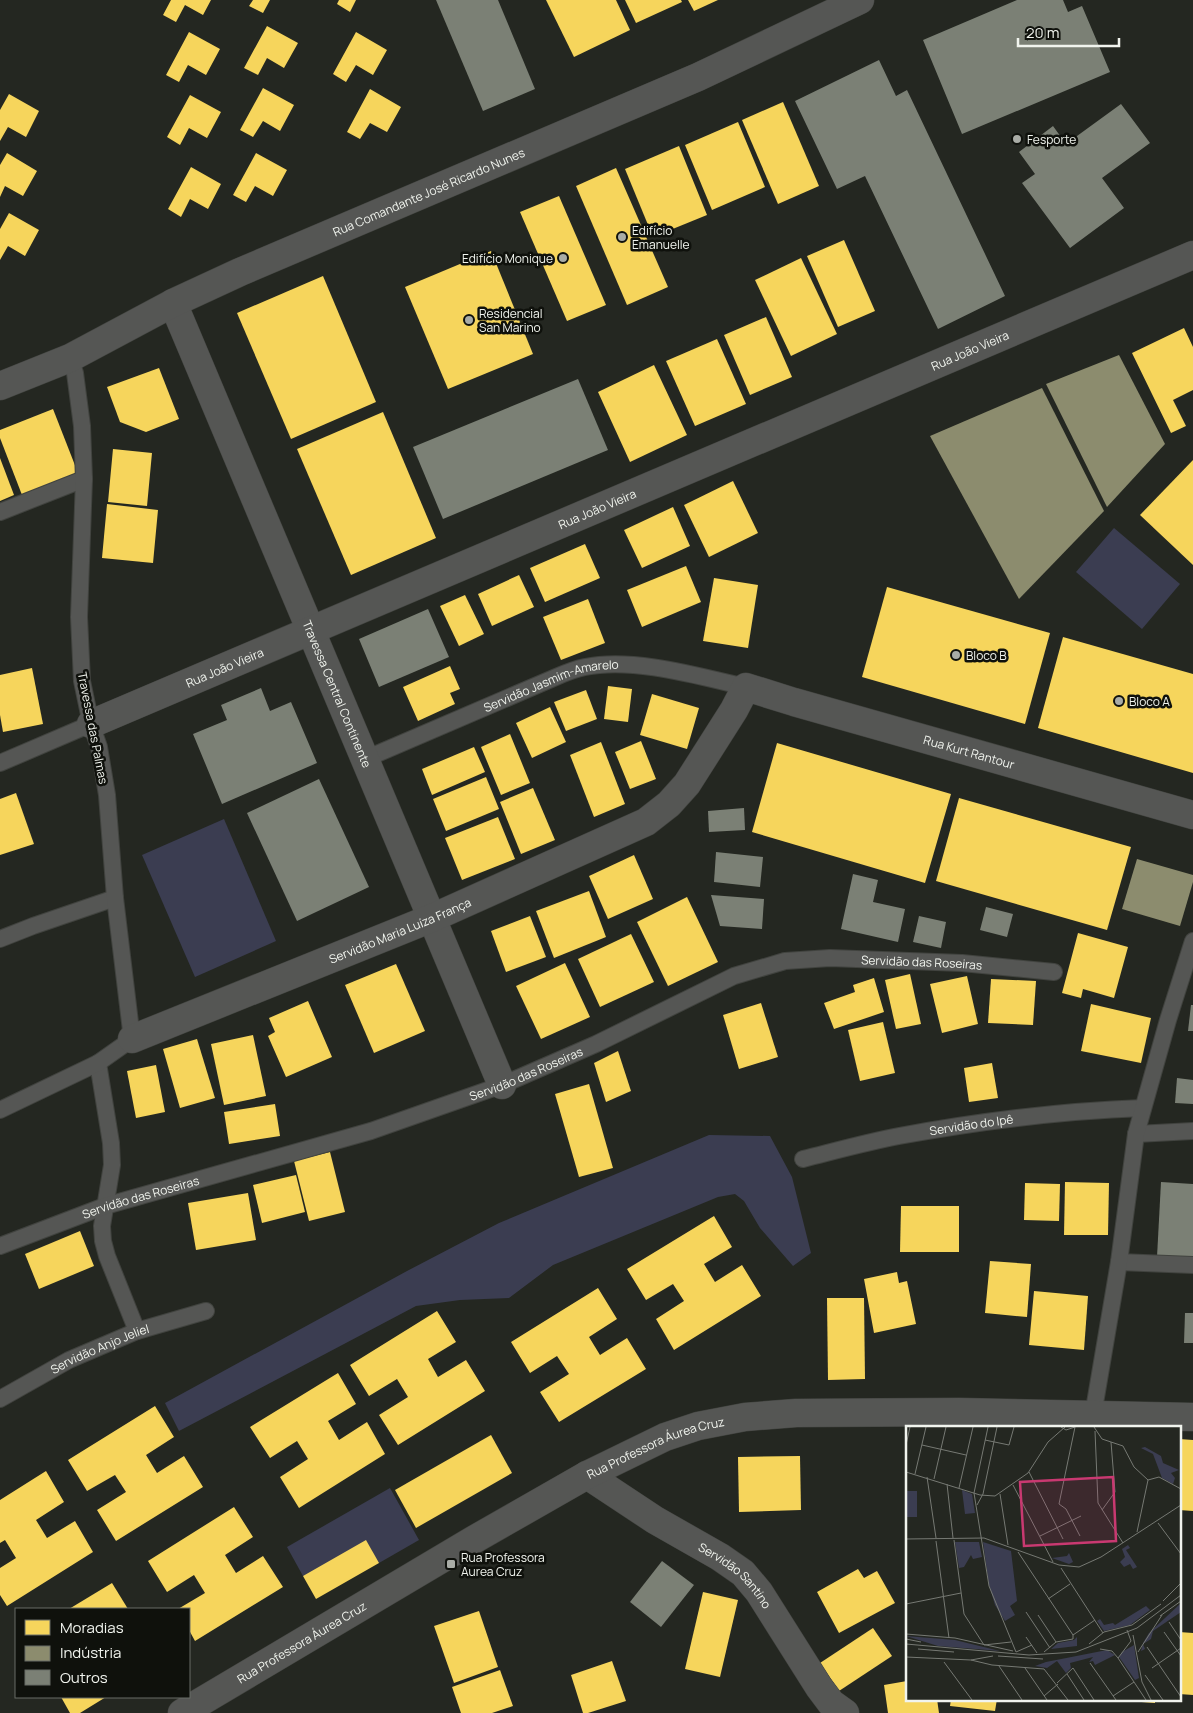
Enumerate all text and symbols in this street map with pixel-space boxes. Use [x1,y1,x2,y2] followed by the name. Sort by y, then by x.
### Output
[1018,15,1119,47] scale bar
[1026,22,1059,43] text: 20 m
[1027,131,1076,148] place label: Fesporte
[1011,133,1023,145] marker: Fesporte
[330,143,527,240] street label: Rua Comandante José Ricardo Nunes
[632,222,690,253] place label: Edifício Emanuelle
[616,231,628,243] marker: Edifício Emanuelle
[462,250,553,267] place label: Edifício Monique
[557,252,569,264] marker: Edifício Monique
[479,305,542,336] place label: Residencial San Marino
[463,314,475,326] marker: Residencial San Marino
[928,326,1011,374] street label: Rua João Vieira
[556,485,639,533] street label: Rua João Vieira
[299,618,376,770] street label: Travessa Central Continente
[183,643,266,691] street label: Rua João Vieira
[966,647,1007,664] place label: Bloco B
[950,649,962,661] marker: Bloco B
[481,656,619,716] street label: Servidão Jasmim-Amarelo
[74,671,112,785] street label: Travessa das Palmas
[1129,693,1170,710] place label: Bloco A
[1113,695,1125,707] marker: Bloco A
[922,731,1017,773] street label: Rua Kurt Rantour
[326,893,474,967] street label: Servidão Maria Luíza França
[861,951,983,973] street label: Servidão das Roseiras
[467,1042,585,1104] street label: Servidão das Roseiras
[928,1110,1014,1139] street label: Servidão do Ipê
[80,1171,201,1222] street label: Servidão das Roseiras
[47,1320,151,1377] street label: Servidão Anjo Jeliel
[584,1413,726,1482] street label: Rua Professora Áurea Cruz
[906,1426,1180,1700] inset map
[696,1538,776,1612] street label: Servidão Santino
[461,1549,545,1580] place label: Rua Professora Aurea Cruz
[445,1558,457,1570] marker: Rua Professora Aurea Cruz
[234,1597,369,1687] street label: Rua Professora Áurea Cruz
[15,1608,190,1698] legend
[60,1617,124,1638] text: Moradias
[60,1642,121,1663] text: Indústria
[60,1667,108,1688] text: Outros

